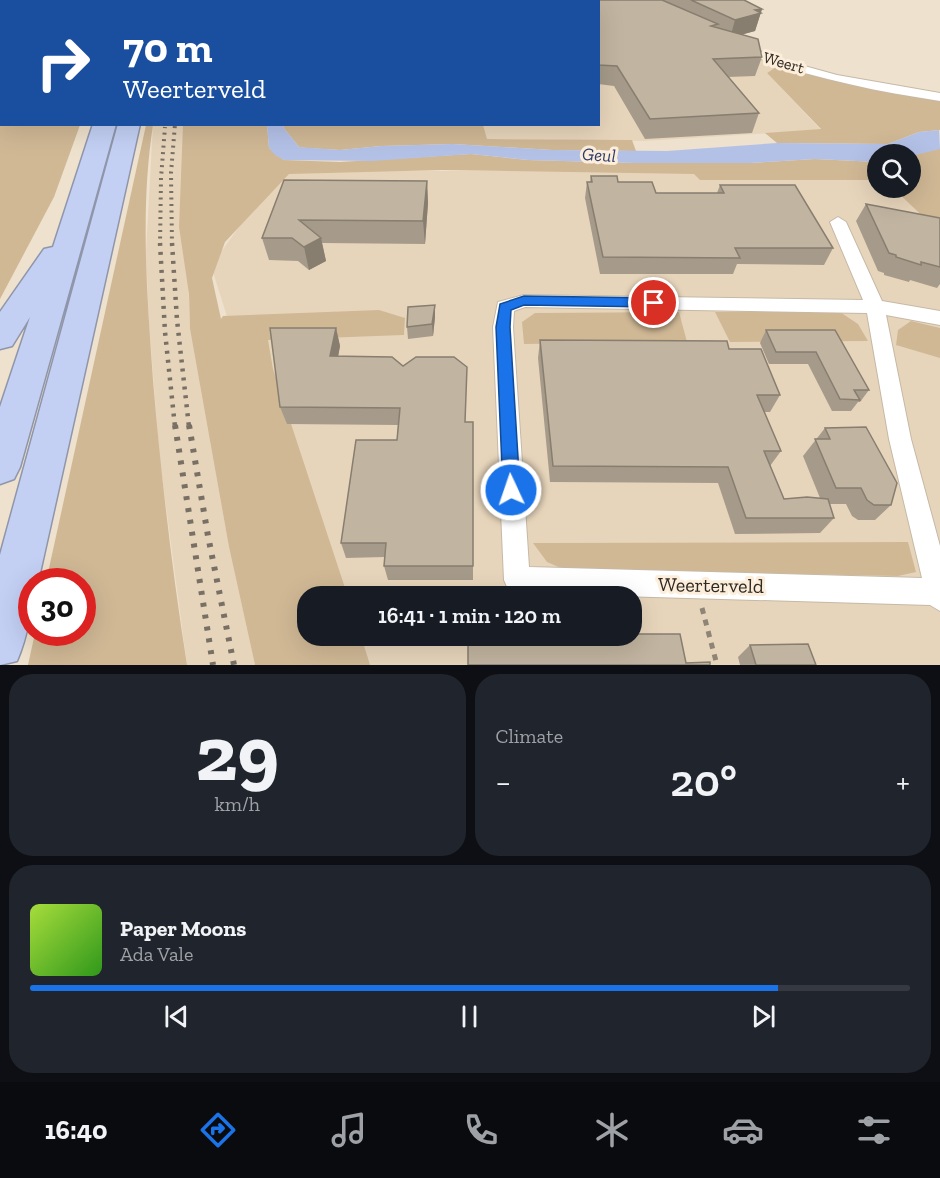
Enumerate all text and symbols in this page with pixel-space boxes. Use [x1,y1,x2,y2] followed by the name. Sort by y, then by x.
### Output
[123,22,213,73] text: 70 m
[24,24,102,102] icon: right
[761,48,807,77] street label: Weert
[123,73,266,105] text: Weerterveld
[582,143,616,167] water label: Geul
[867,144,921,198] map controls
[867,144,921,198] button: search
[628,277,679,328] pin
[637,286,670,319] icon: arrive
[479,458,543,522] position arrow
[18,568,96,646] speed limit sign: 30
[658,572,764,598] street label: Weerterveld
[378,602,561,629] text: 16:41 · 1 min · 120 m
[195,706,279,800] text: 29
[496,724,563,748] text: Climate
[670,754,737,808] text: 20°
[496,762,511,801] text: −
[896,762,910,801] text: +
[214,792,260,816] text: km/h
[120,915,246,942] text: Paper Moons
[120,942,193,966] text: Ada Vale
[160,1000,193,1033] icon: previous
[453,1000,486,1033] icon: pause
[747,1000,780,1033] icon: next
[197,1109,239,1151] icon: directions
[328,1109,370,1151] icon: music
[460,1109,502,1151] icon: phone
[591,1109,633,1151] icon: climate
[722,1109,764,1151] icon: car
[853,1109,895,1151] icon: filters
[45,1114,108,1146] text: 16:40

